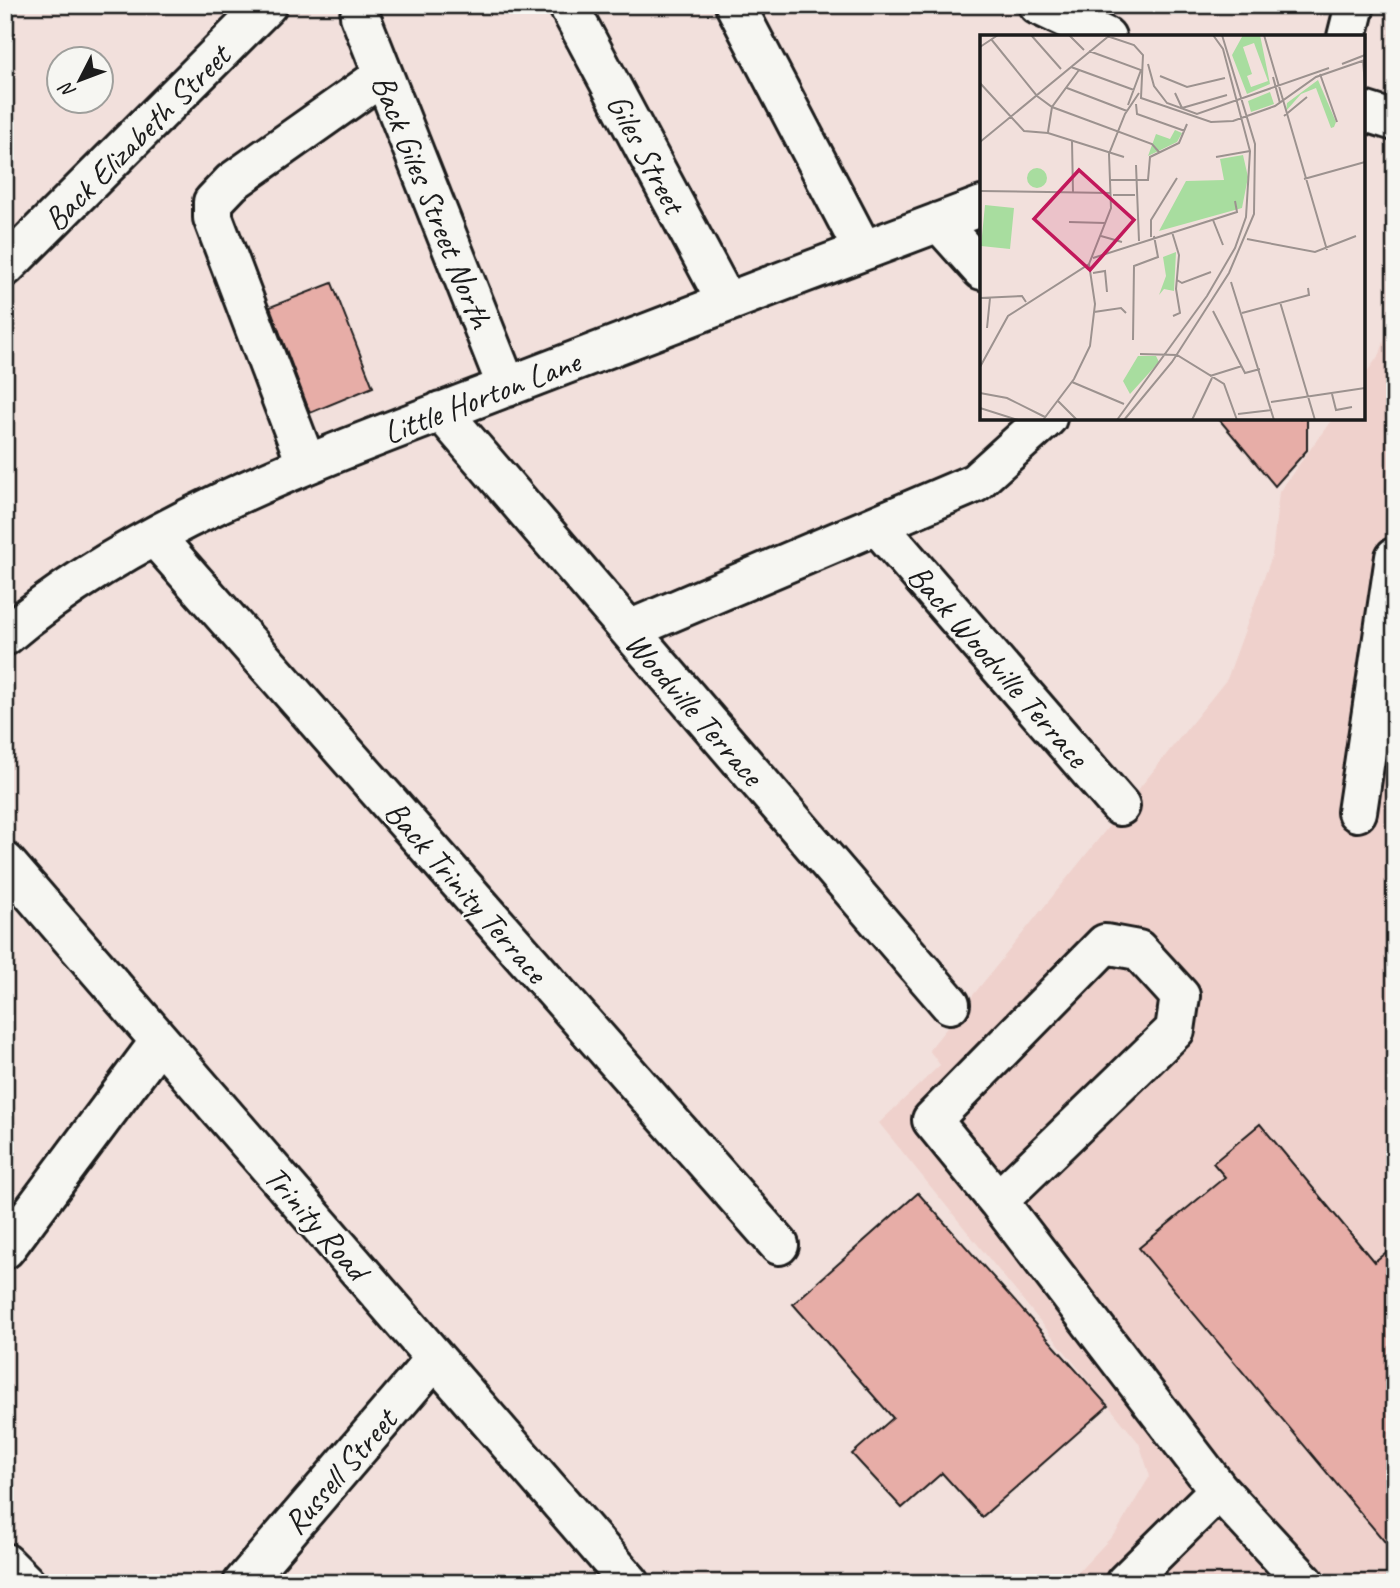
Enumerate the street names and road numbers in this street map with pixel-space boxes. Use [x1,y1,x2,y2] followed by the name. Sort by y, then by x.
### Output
[35,33,241,240] street label: Back Elizabeth Street
[362,69,503,336] street label: Back Giles Street North
[597,87,696,223] street label: Giles Street
[377,339,588,454] street label: Little Horton Lane
[899,555,1099,778] street label: Back Woodville Terrace
[616,623,774,796] street label: Woodville Terrace
[376,792,558,993] street label: Back Trinity Terrace
[255,1157,381,1292] street label: Trinity Road
[274,1398,408,1543] street label: Russell Street

